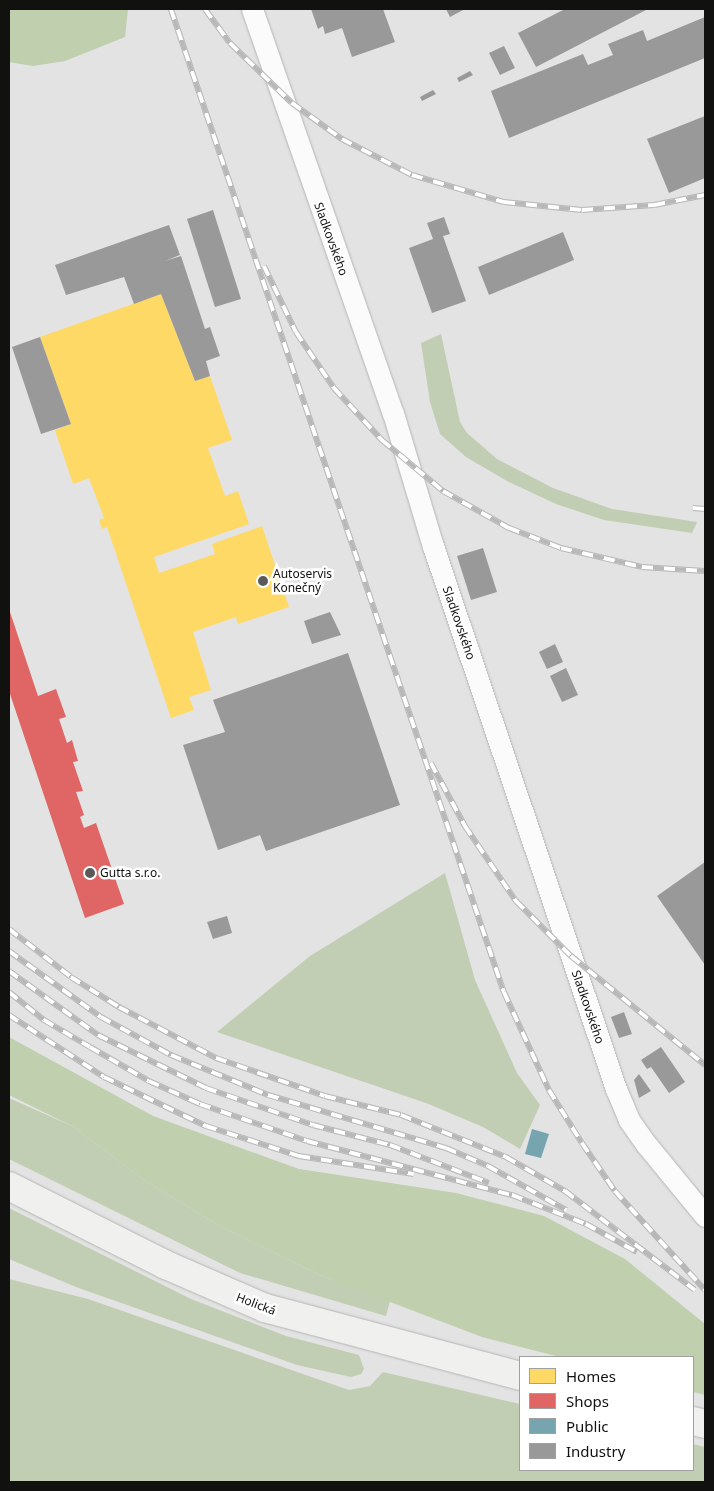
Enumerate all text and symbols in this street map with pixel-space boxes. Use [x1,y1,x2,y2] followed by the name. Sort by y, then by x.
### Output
[311,200,351,278] street label: Sladkovského
[273,567,332,595] place label: Autoservis Konečný
[257,575,269,587] marker: Autoservis Konečný
[440,584,478,662] street label: Sladkovského
[100,866,160,880] place label: Gutta s.r.o.
[84,867,96,879] marker: Gutta s.r.o.
[569,968,607,1046] street label: Sladkovského
[234,1290,278,1318] street label: Holická
[519,1356,694,1471] legend
[566,1366,616,1386] text: Homes
[566,1391,609,1411] text: Shops
[566,1416,609,1436] text: Public
[566,1441,625,1461] text: Industry

